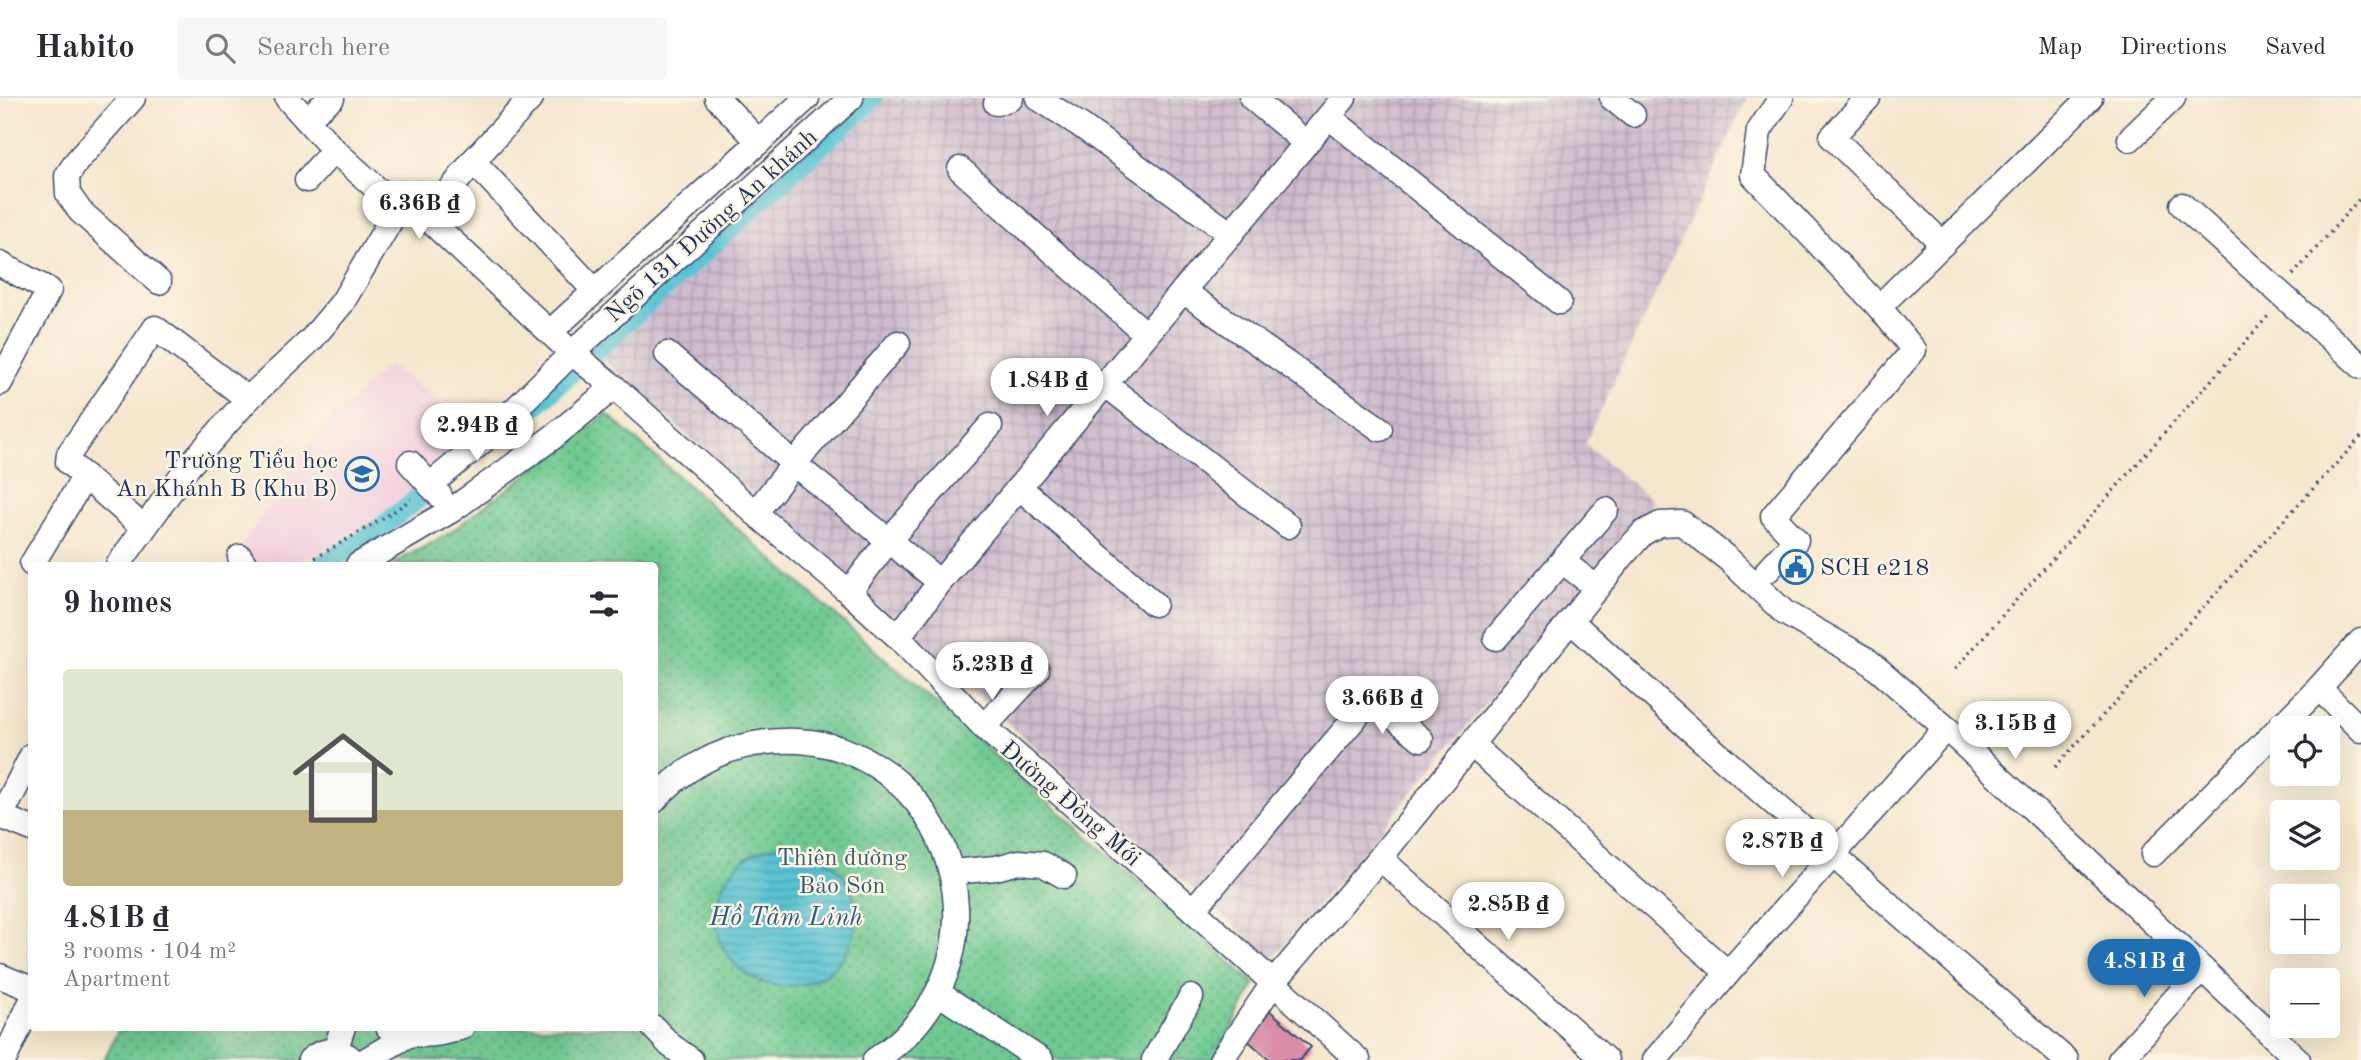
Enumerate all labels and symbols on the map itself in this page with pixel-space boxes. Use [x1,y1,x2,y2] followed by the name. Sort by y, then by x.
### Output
[602,125,823,328] street label: Ngõ 131 Đường An khánh
[354,181,484,241] pin: 6.36B ₫
[982,358,1112,418] pin: 1.84B ₫
[412,404,542,463] pin: 2.94B ₫
[116,448,338,502] place label: Trường Tiểu học An Khánh B (Khu B)
[343,455,381,493] school or university icon: Trường Tiểu học An Khánh B (Khu B)
[1777,548,1815,586] public building icon: SCH e218
[1820,557,1929,581] place label: SCH e218
[927,642,1057,702] pin: 5.23B ₫
[1317,676,1447,736] pin: 3.66B ₫
[1950,702,2080,761] pin: 3.15B ₫
[995,736,1146,872] street label: Đường Đồng Mới
[1717,820,1847,879] pin: 2.87B ₫
[777,847,907,899] park label: Thiên đường Bảo Sơn
[1443,882,1573,942] pin: 2.85B ₫
[708,903,863,931] water label: Hồ Tâm Linh
[2079,940,2209,999] pin: 4.81B ₫

